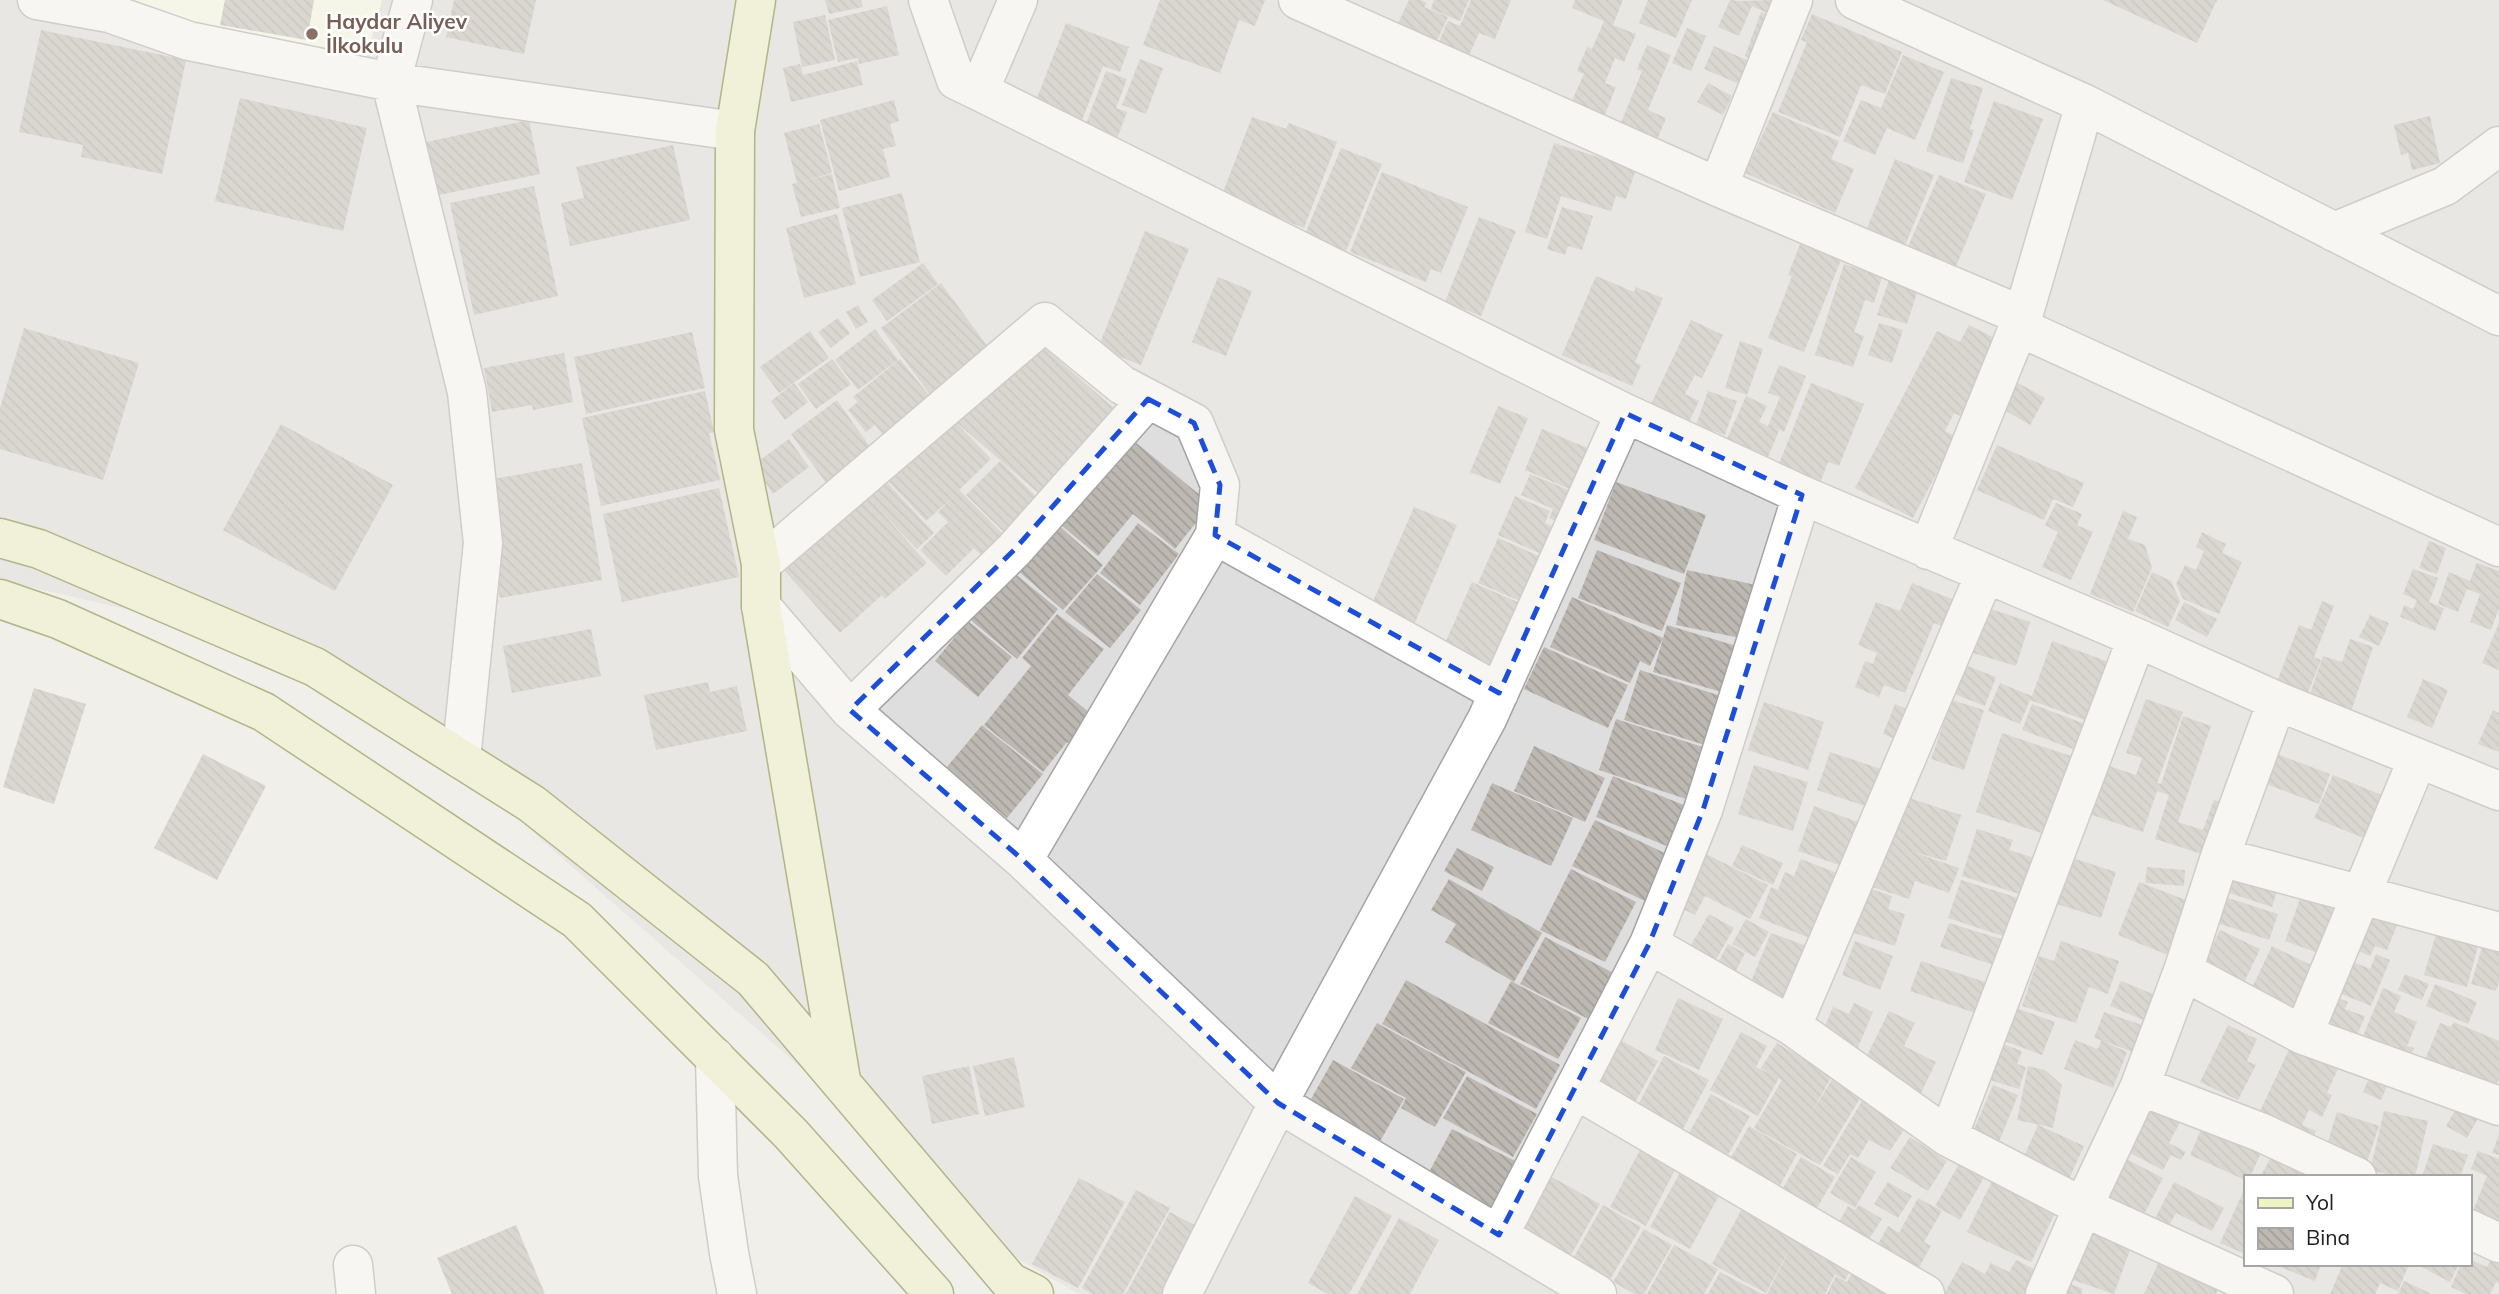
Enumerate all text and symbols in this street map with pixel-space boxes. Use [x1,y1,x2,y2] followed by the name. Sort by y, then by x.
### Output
[326,8,468,58] place label: Haydar Aliyev İlkokulu
[304,26,320,42] marker: Haydar Aliyev İlkokulu
[2244,1175,2471,1266] legend
[2305,1189,2334,1215] text: Yol
[2306,1224,2350,1250] text: Bina

